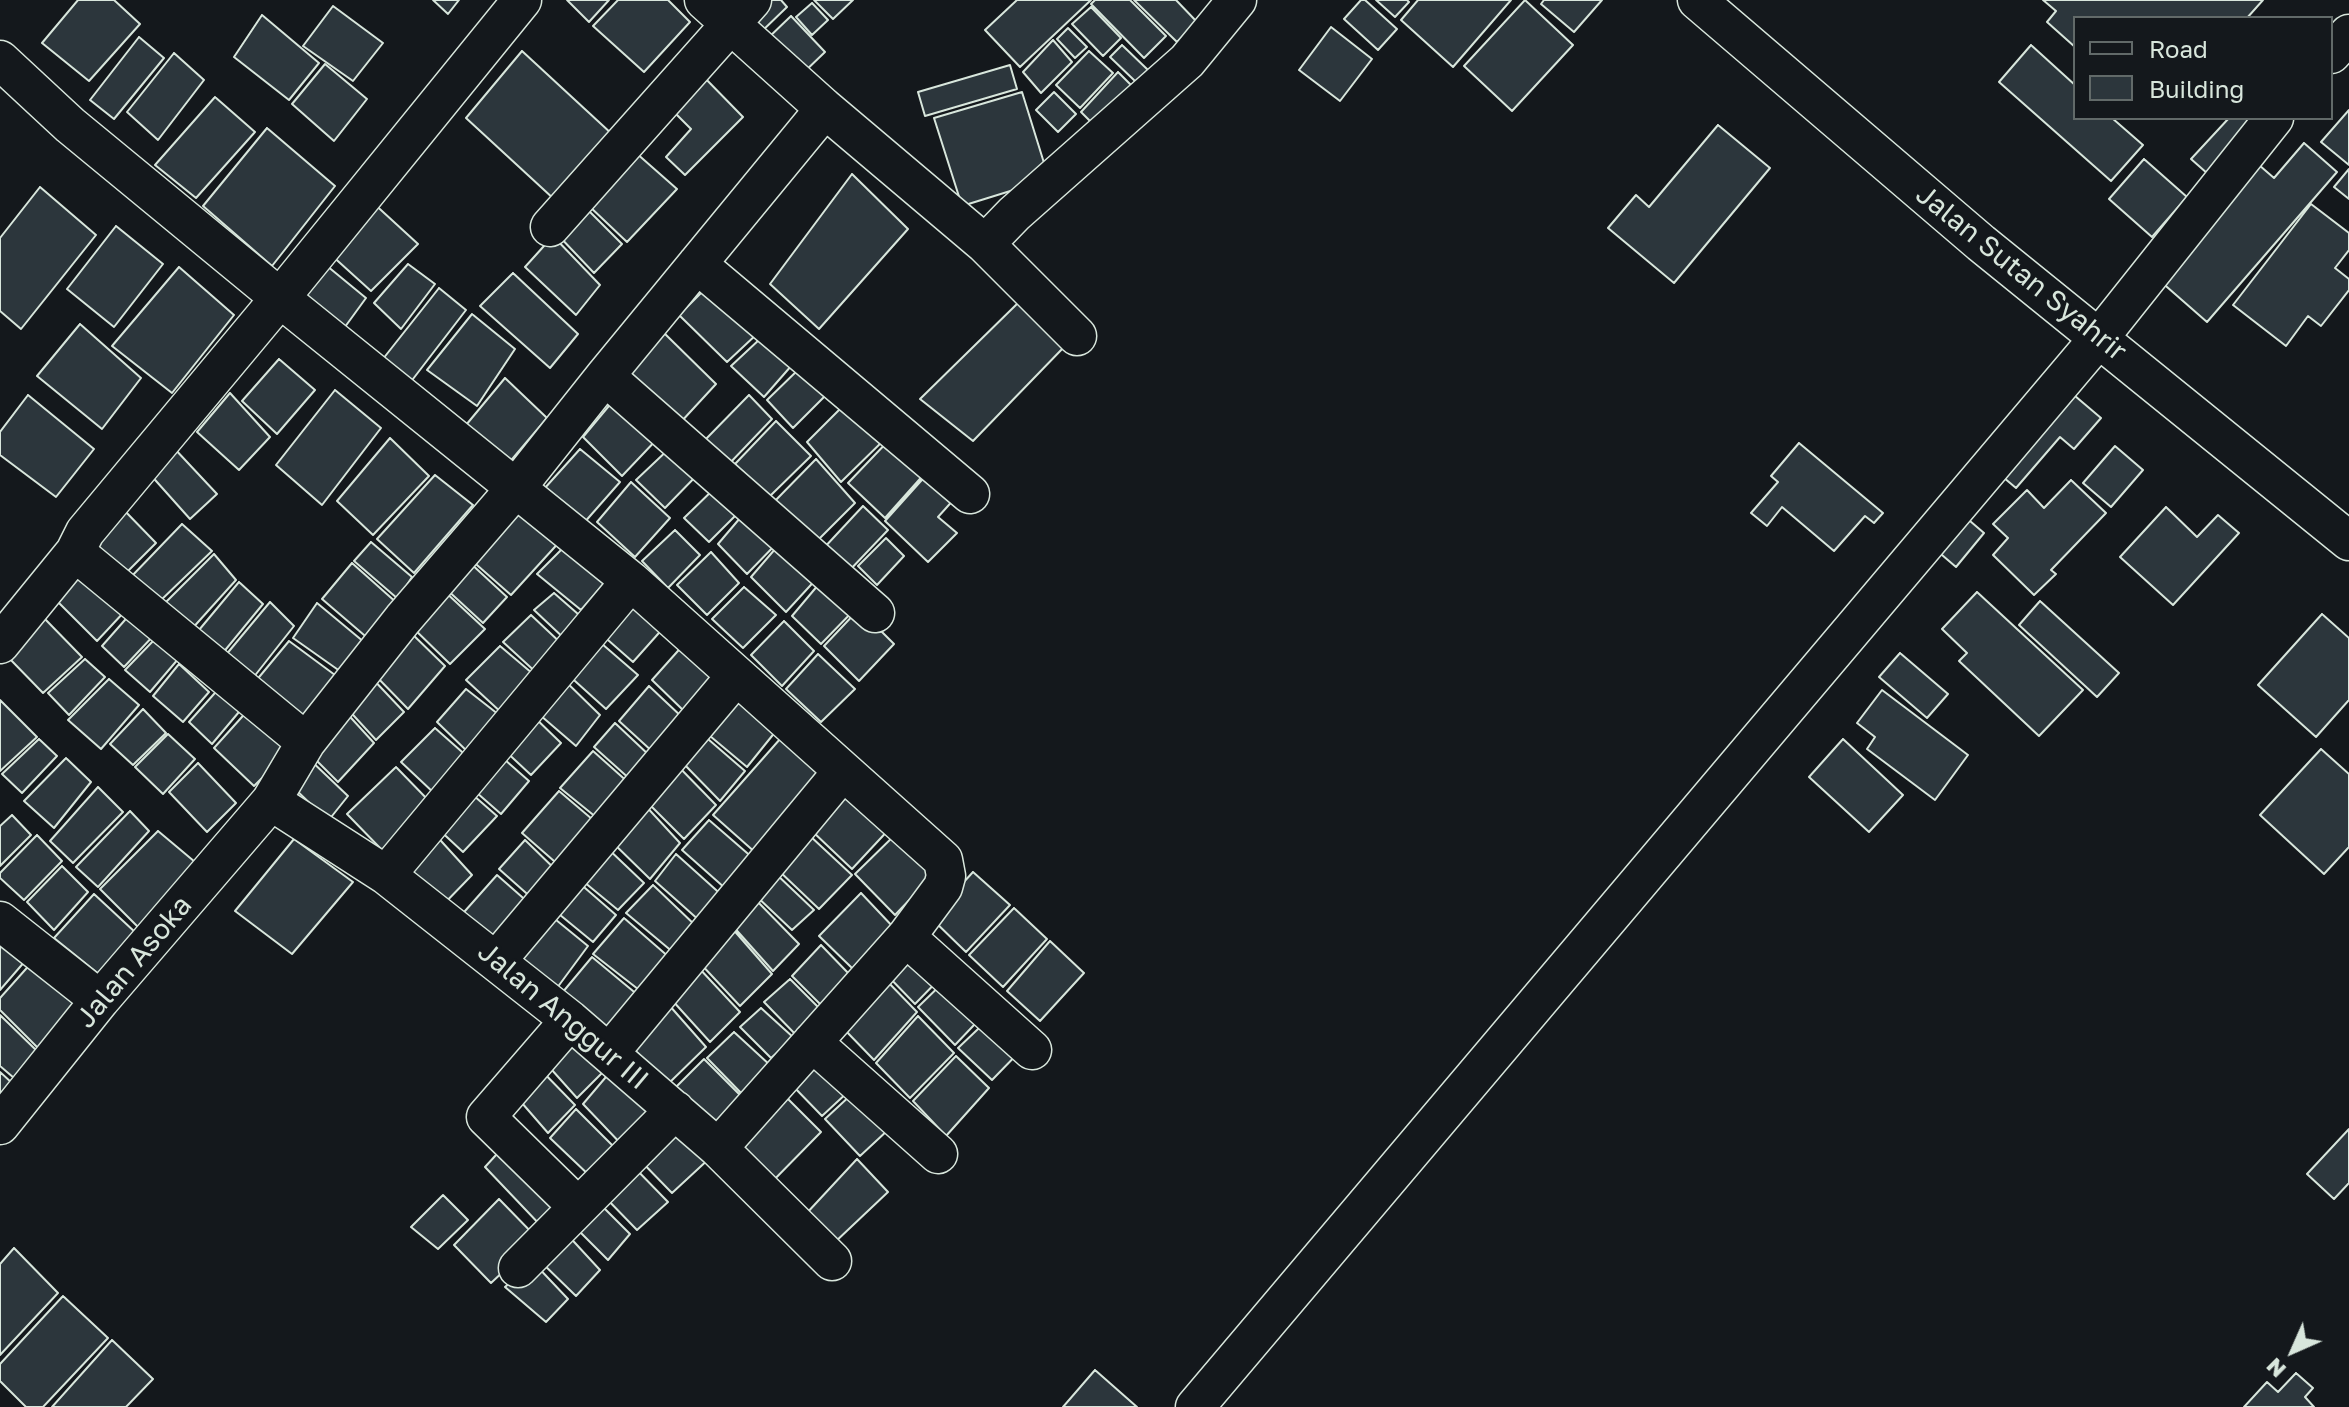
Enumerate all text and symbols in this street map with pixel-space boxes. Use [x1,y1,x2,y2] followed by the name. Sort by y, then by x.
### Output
[2073,16,2333,120] legend
[2149,34,2208,63] text: Road
[2149,74,2244,103] text: Building
[1909,178,2133,368] street label: Jalan Sutan Syahrir
[69,889,199,1035] street label: Jalan Asoka
[471,935,655,1097] street label: Jalan Anggur III
[2253,1311,2333,1391] north arrow
[2260,1353,2291,1384] text: N

